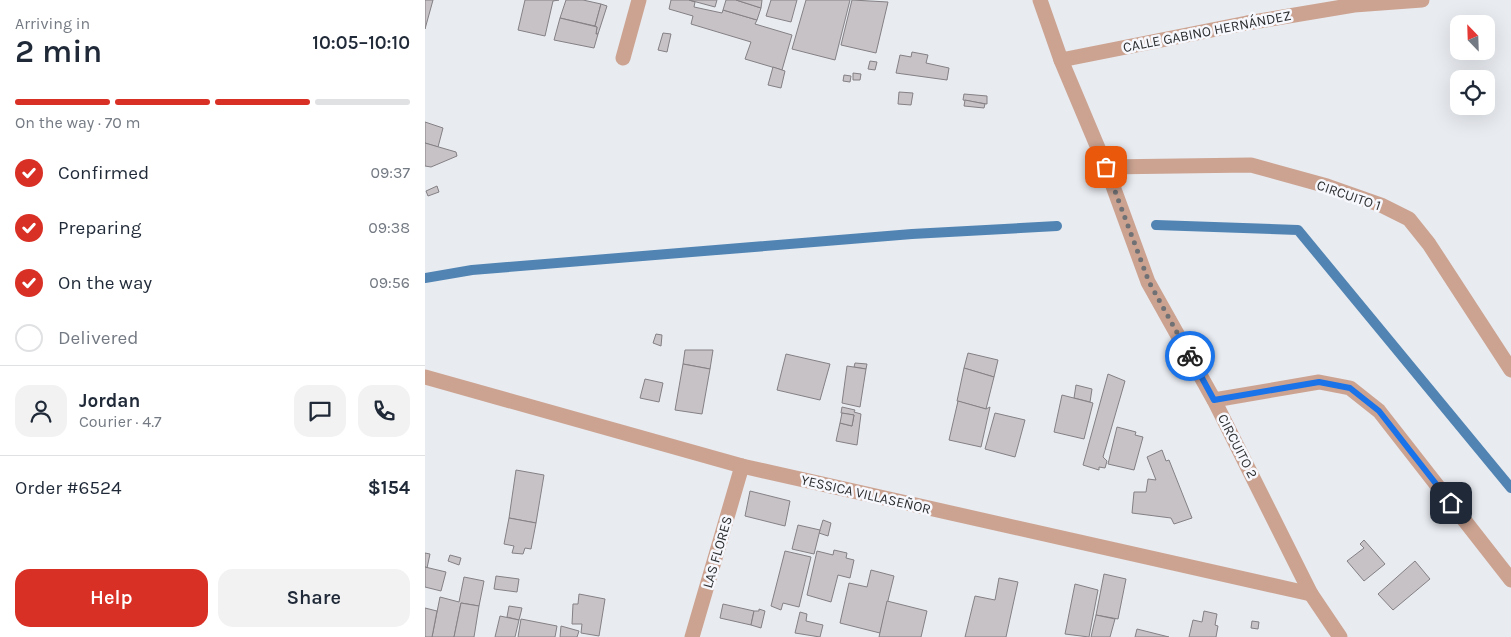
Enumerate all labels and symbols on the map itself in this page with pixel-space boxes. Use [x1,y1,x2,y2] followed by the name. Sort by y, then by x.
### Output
[1121,6,1293,56] street label: CALLE GABINO HERNÁNDEZ
[1450,15,1495,60] north arrow
[1085,146,1127,188] pin
[1315,177,1383,214] street label: CIRCUITO 1
[1165,331,1215,381] courier
[1214,411,1261,481] street label: CIRCUITO 2
[799,471,932,518] street label: YESSICA VILLASEÑOR
[1430,482,1472,524] pin
[699,514,736,590] street label: LAS FLORES

